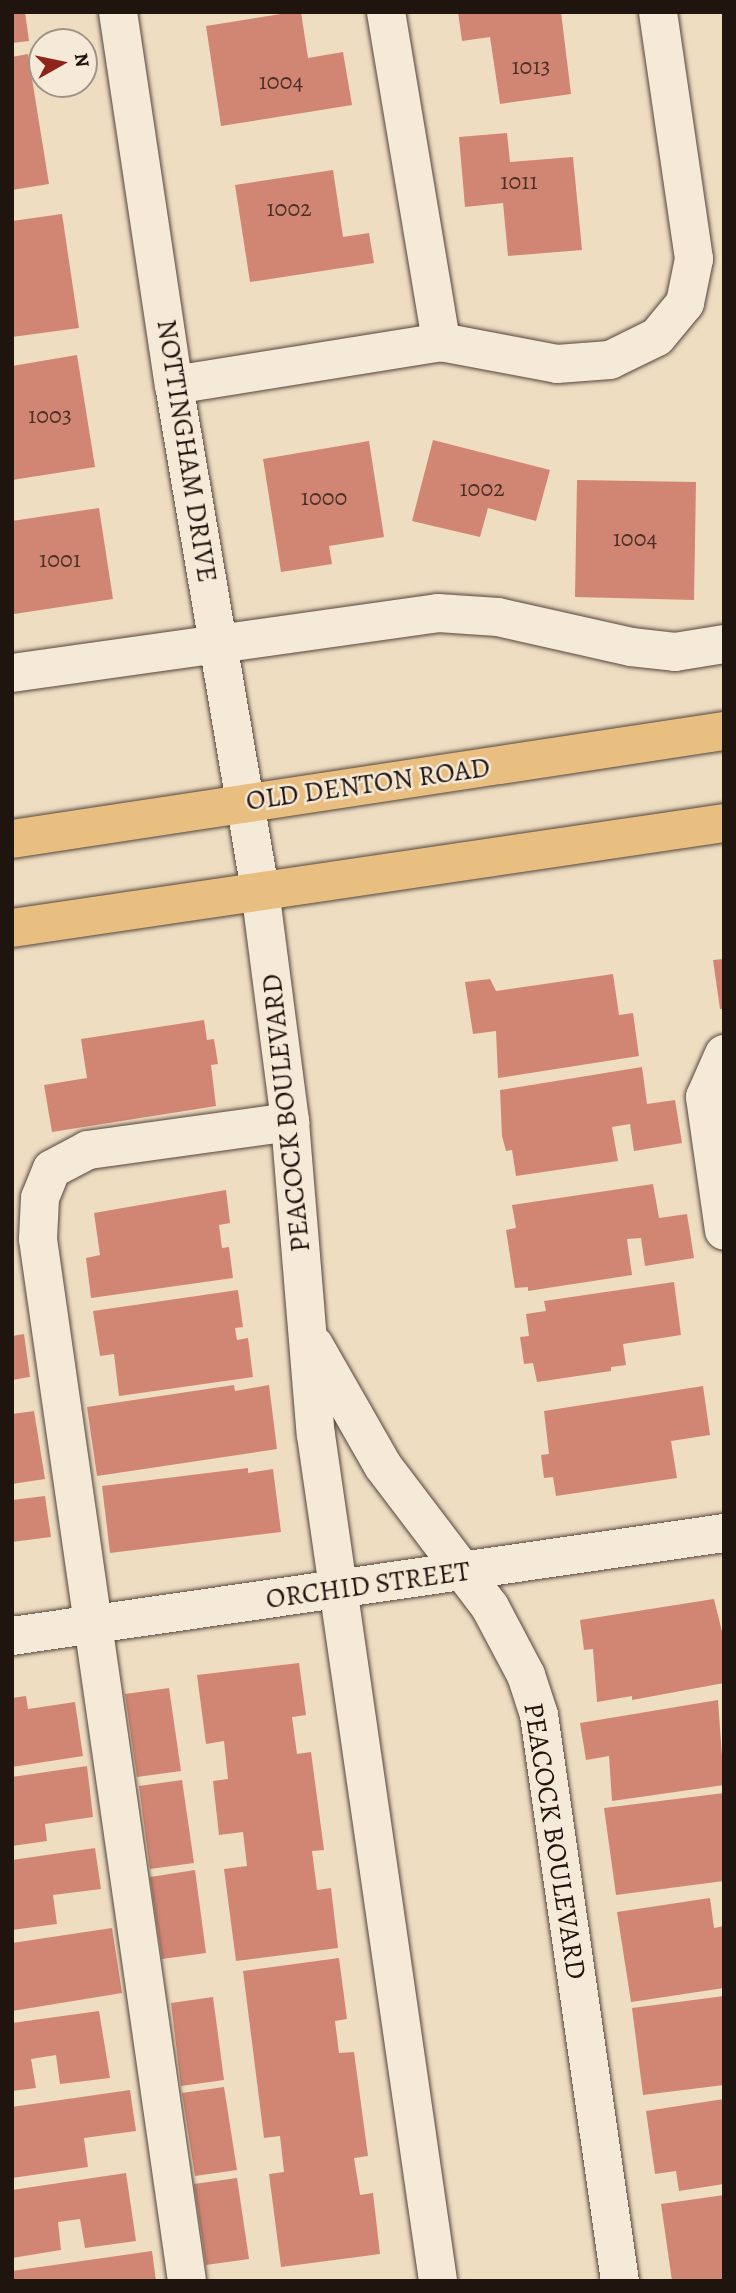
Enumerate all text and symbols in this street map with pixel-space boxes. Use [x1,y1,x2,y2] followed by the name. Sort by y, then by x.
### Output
[28,28,98,98] north arrow
[68,51,96,69] text: N
[511,53,551,81] house number: 1013
[259,68,303,96] house number: 1004
[500,168,538,196] house number: 1011
[266,195,312,223] house number: 1002
[150,317,224,585] street label: NOTTINGHAM DRIVE
[28,402,72,430] house number: 1003
[459,475,505,503] house number: 1002
[301,484,347,512] house number: 1000
[613,525,657,553] house number: 1004
[39,546,81,574] house number: 1001
[244,750,492,818] street label: OLD DENTON ROAD
[255,972,317,1254] street label: PEACOCK BOULEVARD
[264,1554,472,1616] street label: ORCHID STREET
[517,1700,593,1982] street label: PEACOCK BOULEVARD

